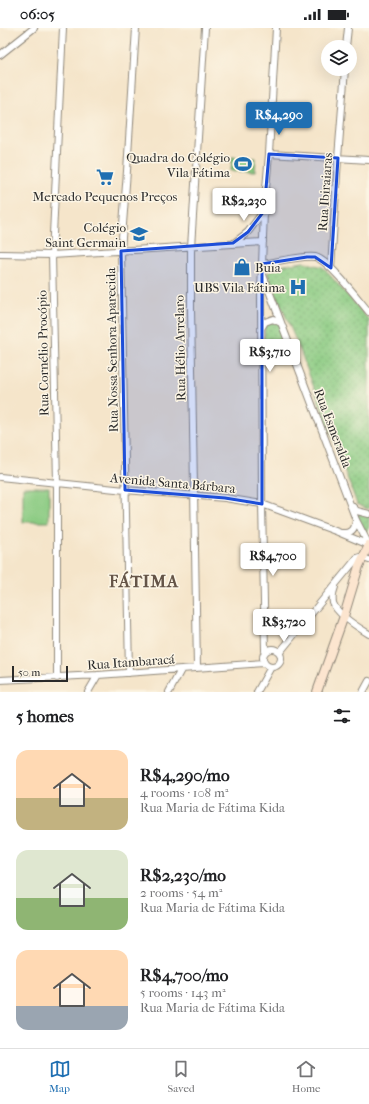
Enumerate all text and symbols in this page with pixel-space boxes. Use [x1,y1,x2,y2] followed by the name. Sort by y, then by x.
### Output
[20,5,55,23] text: 06:05
[321,40,357,76] map controls
[321,40,357,76] button: layers
[242,102,316,136] pin: R$4,290
[255,107,303,122] text: R$4,290
[126,150,231,180] place label: Quadra do Colégio Vila Fátima
[315,152,335,232] street label: Rua Ibiraiaras
[233,154,253,174] sports icon: Quadra do Colégio Vila Fátima
[95,167,115,187] supermarket icon: Mercado Pequenos Preços
[207,188,281,222] pin: R$2,230
[33,189,178,205] place label: Mercado Pequenos Preços
[221,193,267,208] text: R$2,230
[45,220,126,250] place label: Colégio Saint Germain
[129,224,149,244] school or university icon: Colégio Saint Germain
[232,257,252,277] shop icon: Buia
[255,260,282,275] place label: Buia
[103,267,121,432] street label: Rua Nossa Senhora Aparecida
[288,277,308,297] hospital icon: UBS Vila Fátima
[194,280,286,295] place label: UBS Vila Fátima
[34,289,52,416] street label: Rua Cornélio Procópio
[172,294,188,401] street label: Rua Hélio Arrelaro
[233,339,307,373] pin: R$3,710
[249,344,291,359] text: R$3,710
[311,386,355,471] street label: Rua Esmeralda
[109,470,237,496] street label: Avenida Santa Bárbara
[236,543,310,577] pin: R$4,700
[249,548,297,563] text: R$4,700
[108,571,179,591] district label: FÁTIMA
[247,609,321,643] pin: R$3,720
[262,614,306,629] text: R$3,720
[87,651,176,673] street label: Rua Itambaracá
[12,664,68,683] scale bar
[18,666,40,679] text: 50 m
[331,705,353,727] icon: filters
[16,706,74,726] text: 5 homes
[140,765,230,785] text: R$4,290/mo
[48,766,96,814] icon: home
[140,785,228,800] text: 4 rooms · 108 m²
[140,800,285,815] text: Rua Maria de Fátima Kida
[140,865,226,885] text: R$2,230/mo
[48,866,96,914] icon: home
[140,885,222,900] text: 2 rooms · 54 m²
[140,900,285,915] text: Rua Maria de Fátima Kida
[140,965,228,985] text: R$4,700/mo
[48,966,96,1014] icon: home
[140,985,226,1000] text: 5 rooms · 143 m²
[140,1000,285,1015] text: Rua Maria de Fátima Kida
[49,1058,71,1095] tab: Map
[168,1058,195,1095] tab: Saved
[292,1058,320,1095] tab: Home

